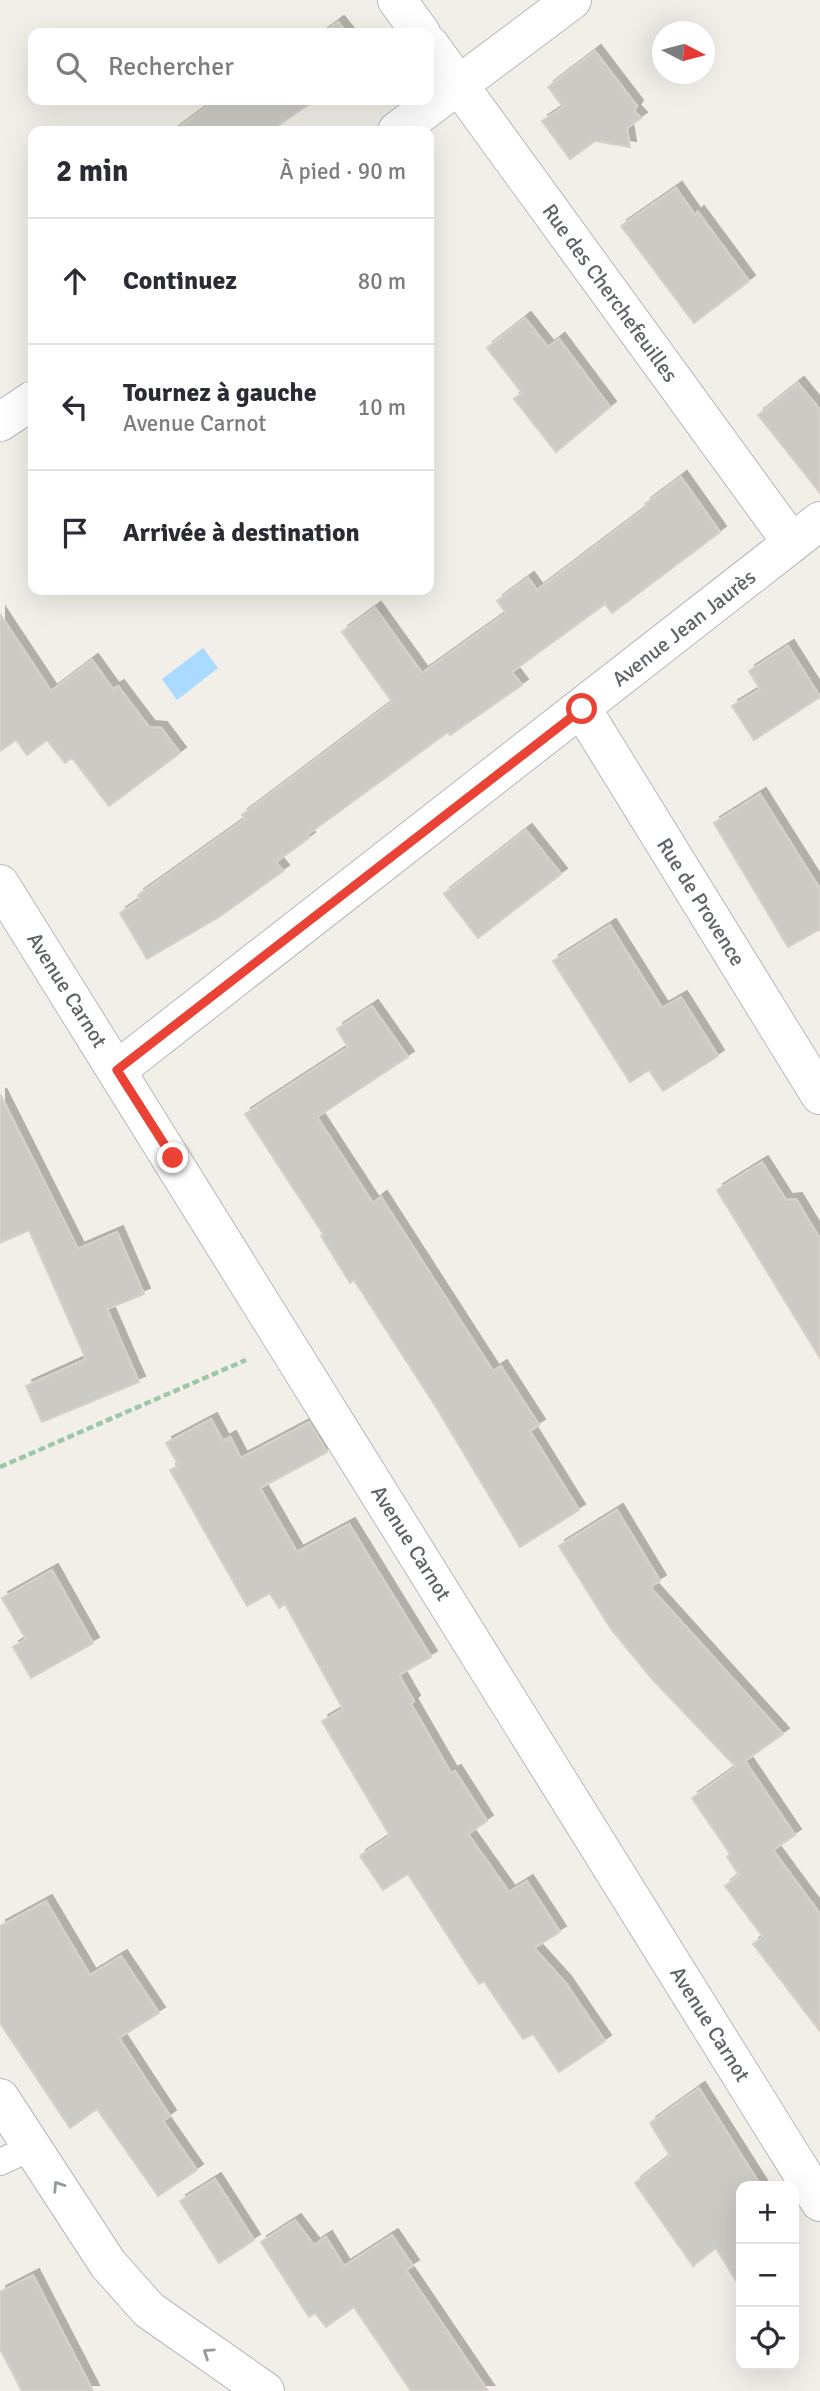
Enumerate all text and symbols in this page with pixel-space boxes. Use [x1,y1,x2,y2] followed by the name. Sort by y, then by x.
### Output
[652,21,715,84] north arrow
[28,28,434,105] search box
[52,48,90,86] icon: search
[108,51,234,83] text: Rechercher
[56,153,128,190] text: 2 min
[279,157,406,186] text: À pied · 90 m
[537,199,683,387] street label: Rue des Cherchefeuilles
[56,262,94,300] icon: ahead
[123,265,237,297] text: Continuez
[358,267,406,296] text: 80 m
[123,377,317,409] text: Tournez à gauche
[56,388,94,426] icon: left
[358,393,406,422] text: 10 m
[123,409,266,438] text: Avenue Carnot
[56,514,94,552] icon: arrive
[123,517,360,549] text: Arrivée à destination
[607,564,761,692] street label: Avenue Jean Jaurès
[566,693,597,724] route start
[651,833,751,971] street label: Rue de Provence
[21,928,113,1052] street label: Avenue Carnot
[157,1142,188,1173] route end
[365,1481,457,1605] street label: Avenue Carnot
[664,1962,756,2086] street label: Avenue Carnot
[54,2181,66,2194] one-way arrow
[736,2181,799,2370] map controls
[736,2181,799,2244] button: +
[736,2244,799,2307] button: −
[736,2307,799,2370] button: locate
[203,2349,216,2361] one-way arrow

